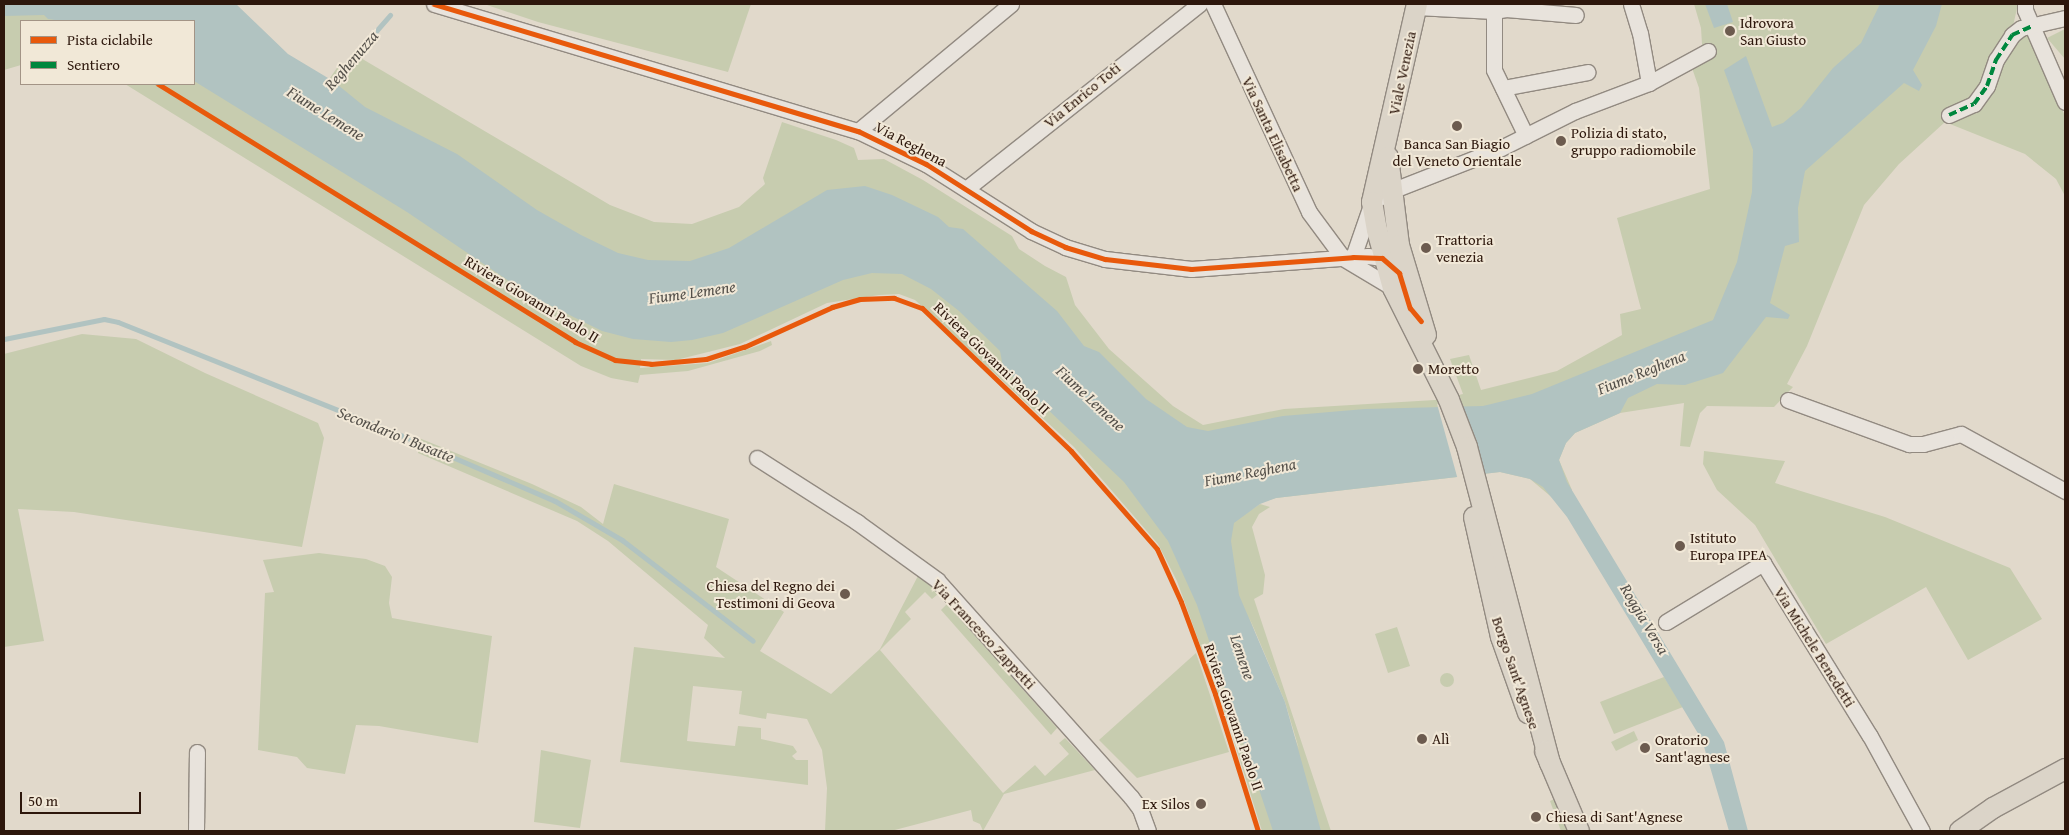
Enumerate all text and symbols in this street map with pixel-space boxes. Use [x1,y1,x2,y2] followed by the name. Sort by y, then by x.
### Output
[1740,13,1806,48] place label: Idrovora San Giusto
[20,20,195,85] legend
[1724,25,1736,37] marker: Idrovora San Giusto
[320,26,382,94] water label: Reghenuzza
[67,29,153,50] text: Pista ciclabile
[1384,30,1420,116] street label: Viale Venezia
[67,54,120,75] text: Sentiero
[1040,59,1124,131] street label: Via Enrico Toti
[1239,74,1307,194] street label: Via Santa Elisabetta
[284,82,368,144] water label: Fiume Lemene
[872,118,950,170] street label: Via Reghena
[1451,120,1463,132] marker: Banca San Biagio del Veneto Orientale
[1571,123,1696,158] place label: Polizia di stato, gruppo radiomobile
[1393,134,1521,169] place label: Banca San Biagio del Veneto Orientale
[1555,135,1567,147] marker: Polizia di stato, gruppo radiomobile
[1436,230,1493,265] place label: Trattoria venezia
[1420,242,1432,254] marker: Trattoria venezia
[461,252,603,346] street label: Riviera Giovanni Paolo II
[647,276,737,308] water label: Fiume Lemene
[930,298,1054,418] street label: Riviera Giovanni Paolo II
[1594,346,1688,398] water label: Fiume Reghena
[1428,360,1479,378] place label: Moretto
[1052,361,1130,435] water label: Fiume Lemene
[1412,363,1424,375] marker: Moretto
[335,402,457,466] water label: Secondario I Busatte
[1202,454,1298,490] water label: Fiume Reghena
[1690,528,1767,563] place label: Istituto Europa IPEA
[1674,540,1686,552] marker: Istituto Europa IPEA
[928,575,1040,693] street label: Via Francesco Zappetti
[706,576,835,611] place label: Chiesa del Regno dei Testimoni di Geova
[1616,580,1674,658] water label: Roggia Versa
[1771,584,1859,710] street label: Via Michele Benedetti
[839,588,851,600] marker: Chiesa del Regno dei Testimoni di Geova
[1488,614,1544,732] street label: Borgo Sant'Agnese
[1226,632,1260,682] water label: Lemene
[1200,641,1268,793] street label: Riviera Giovanni Paolo II
[1432,730,1450,748] place label: Alì
[1655,730,1730,765] place label: Oratorio Sant'agnese
[1416,733,1428,745] marker: Alì
[1639,742,1651,754] marker: Oratorio Sant'agnese
[22,782,144,814] scale bar
[28,790,58,811] text: 50 m
[1142,795,1190,813] place label: Ex Silos
[1194,797,1208,811] marker: Ex Silos
[1546,808,1683,826] place label: Chiesa di Sant'Agnese
[1530,811,1542,823] marker: Chiesa di Sant'Agnese

